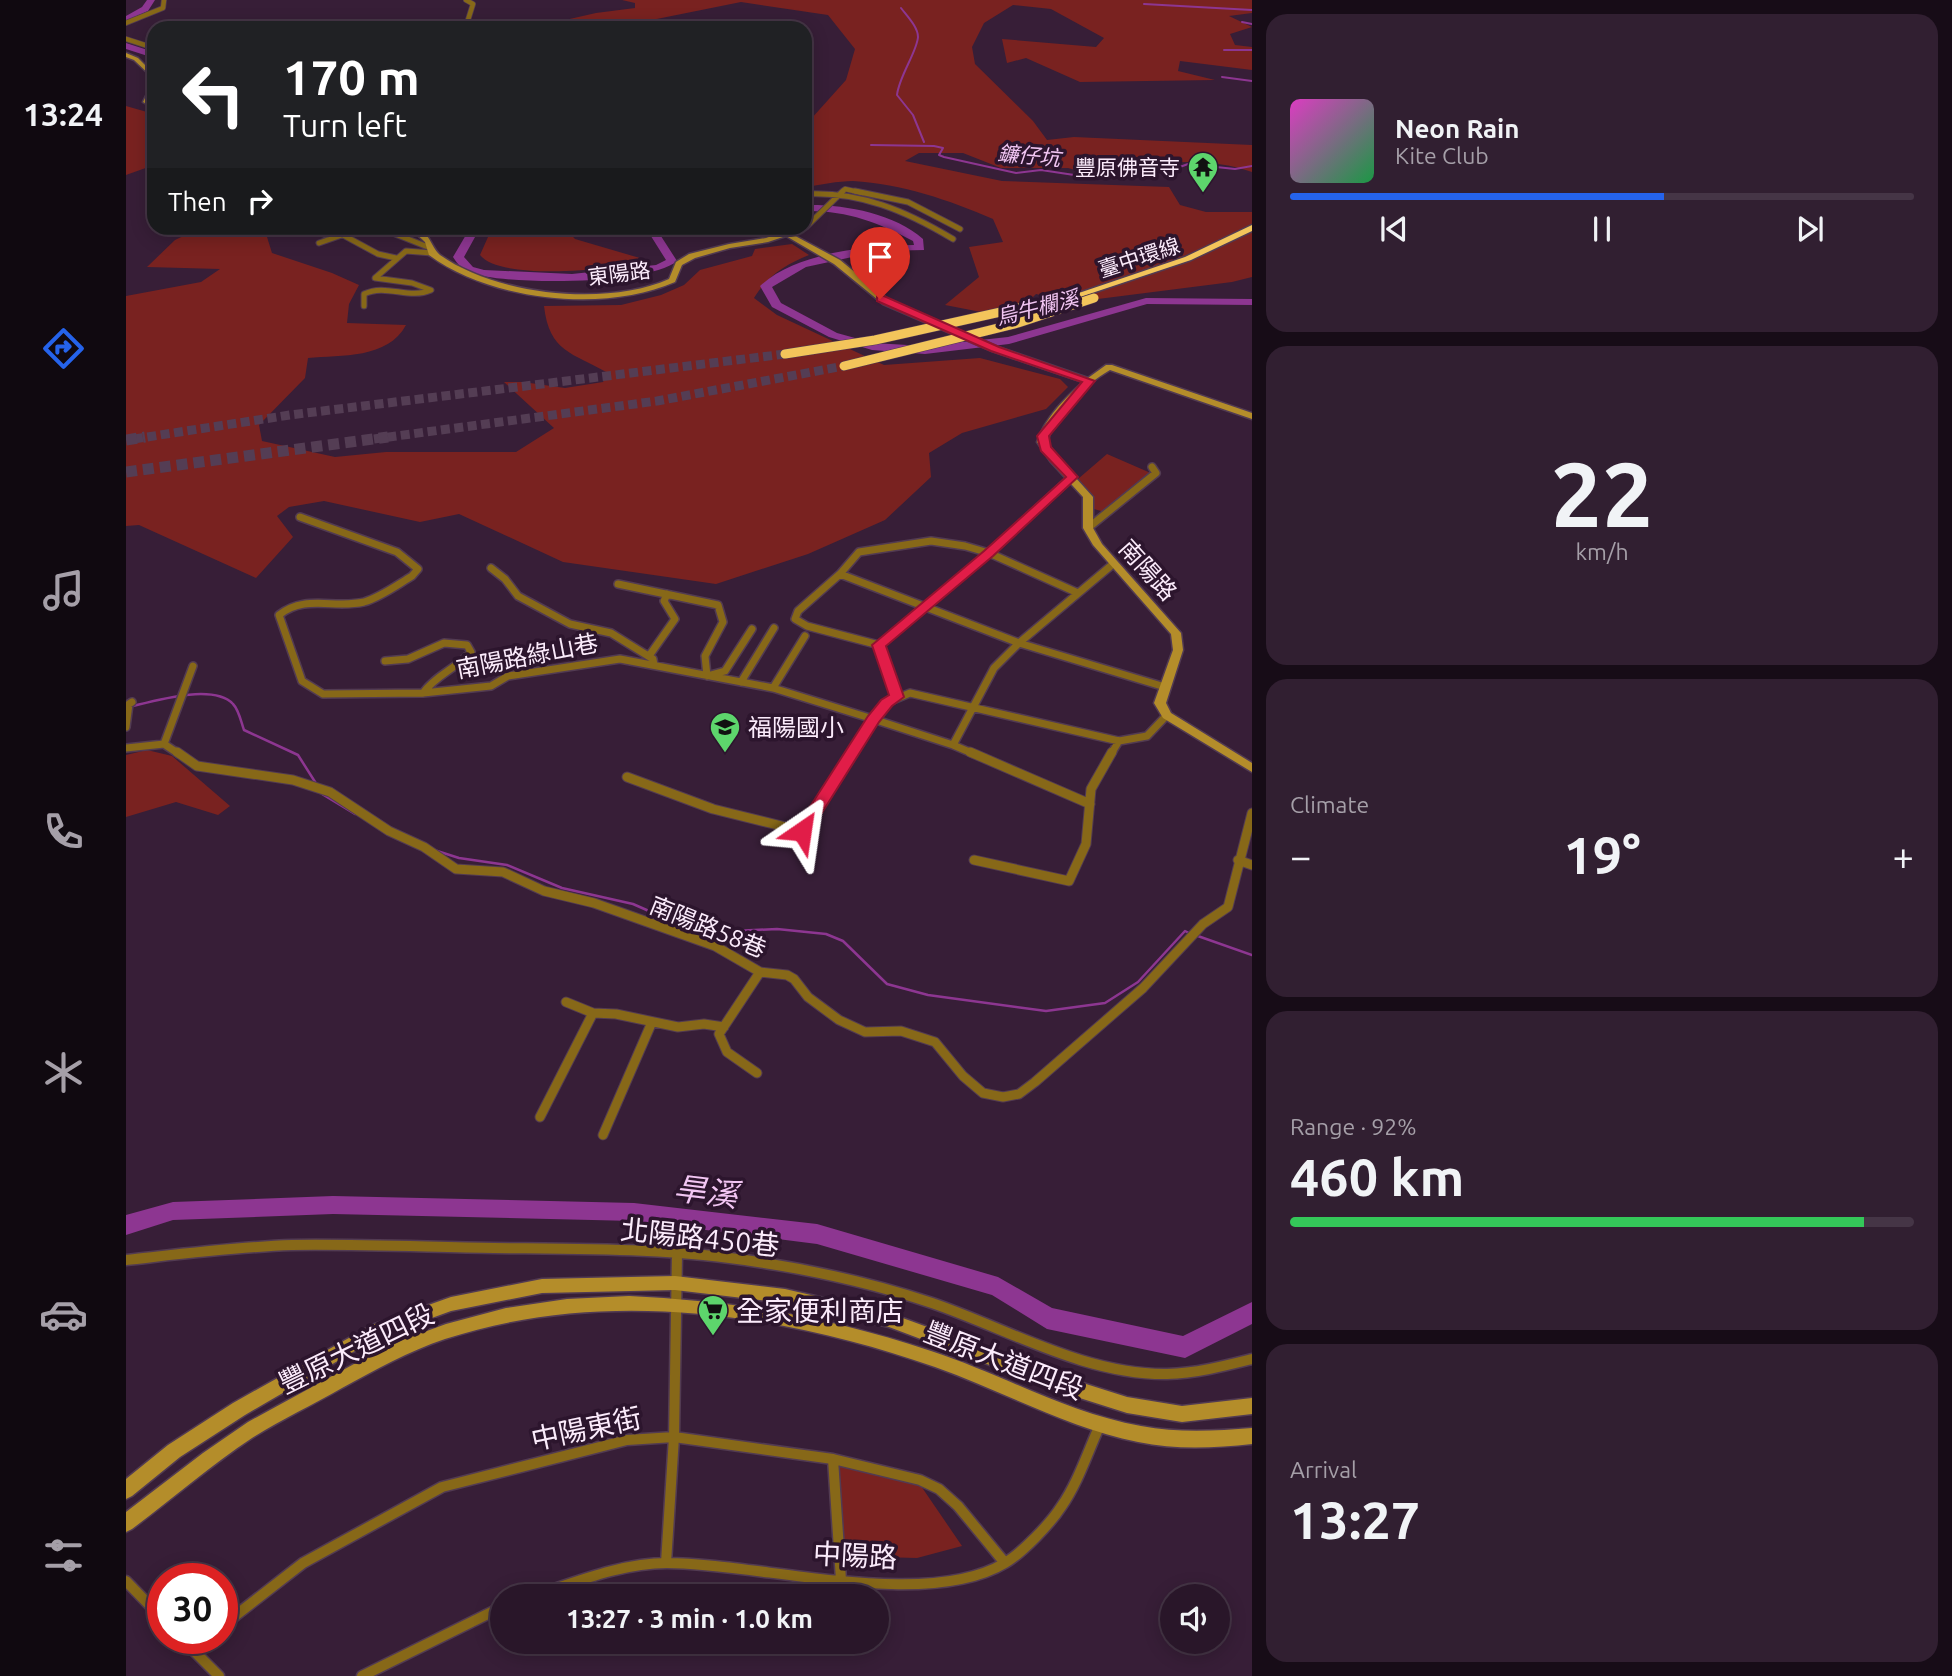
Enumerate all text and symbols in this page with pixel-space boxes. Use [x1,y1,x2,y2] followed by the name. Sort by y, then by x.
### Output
[168,49,259,140] icon: left
[283,49,420,104] text: 170 m
[23,96,103,132] text: 13:24
[283,107,407,143] text: Turn left
[1395,114,1520,143] text: Neon Rain
[997,140,1064,170] water label: 鐮仔坑
[1395,143,1489,168] text: Kite Club
[1186,150,1220,194] temple icon: 豐原佛音寺
[1075,155,1180,179] place label: 豐原佛音寺
[241,182,279,220] icon: right
[168,187,227,216] text: Then
[1375,210,1413,248] icon: previous
[1583,210,1621,248] icon: pause
[1791,210,1829,248] icon: next
[850,227,910,299] pin
[1095,233,1183,281] street label: 臺中環線
[861,238,899,276] icon: arrive
[586,257,652,289] street label: 東陽路
[993,284,1084,329] water label: 烏牛欄溪
[39,324,88,373] icon: directions
[1551,442,1653,544] text: 22
[1114,534,1182,606] street label: 南陽路
[1575,539,1629,564] text: km/h
[39,566,88,615] icon: music
[454,629,600,683] street label: 南陽路綠山巷
[708,710,742,754] school or university icon: 福陽國小
[748,714,844,741] place label: 福陽國小
[1290,792,1369,817] text: Climate
[765,794,839,868] position arrow
[39,807,88,856] icon: phone
[1563,826,1641,884] text: 19°
[1290,835,1311,877] text: −
[1893,835,1914,877] text: +
[646,891,770,963] street label: 南陽路58巷
[39,1048,88,1097] icon: climate
[1290,1114,1417,1139] text: Range · 92%
[1290,1148,1464,1206] text: 460 km
[672,1169,744,1213] water label: 旱溪
[619,1213,781,1261] street label: 北陽路450巷
[39,1290,88,1339] icon: car
[696,1293,730,1337] supermarket icon: 全家便利商店
[736,1295,904,1326] place label: 全家便利商店
[274,1297,438,1399] street label: 豐原大道四段
[920,1315,1088,1405] street label: 豐原大道四段
[528,1401,644,1455] street label: 中陽東街
[1290,1457,1357,1482] text: Arrival
[1290,1491,1420,1549] text: 13:27
[39,1531,88,1580] icon: filters
[812,1537,898,1573] street label: 中陽路
[147,1563,238,1654] speed limit sign: 30
[1160,1584,1230,1654] map controls
[1160,1584,1230,1654] button: sound
[566,1604,813,1633] text: 13:27 · 3 min · 1.0 km

